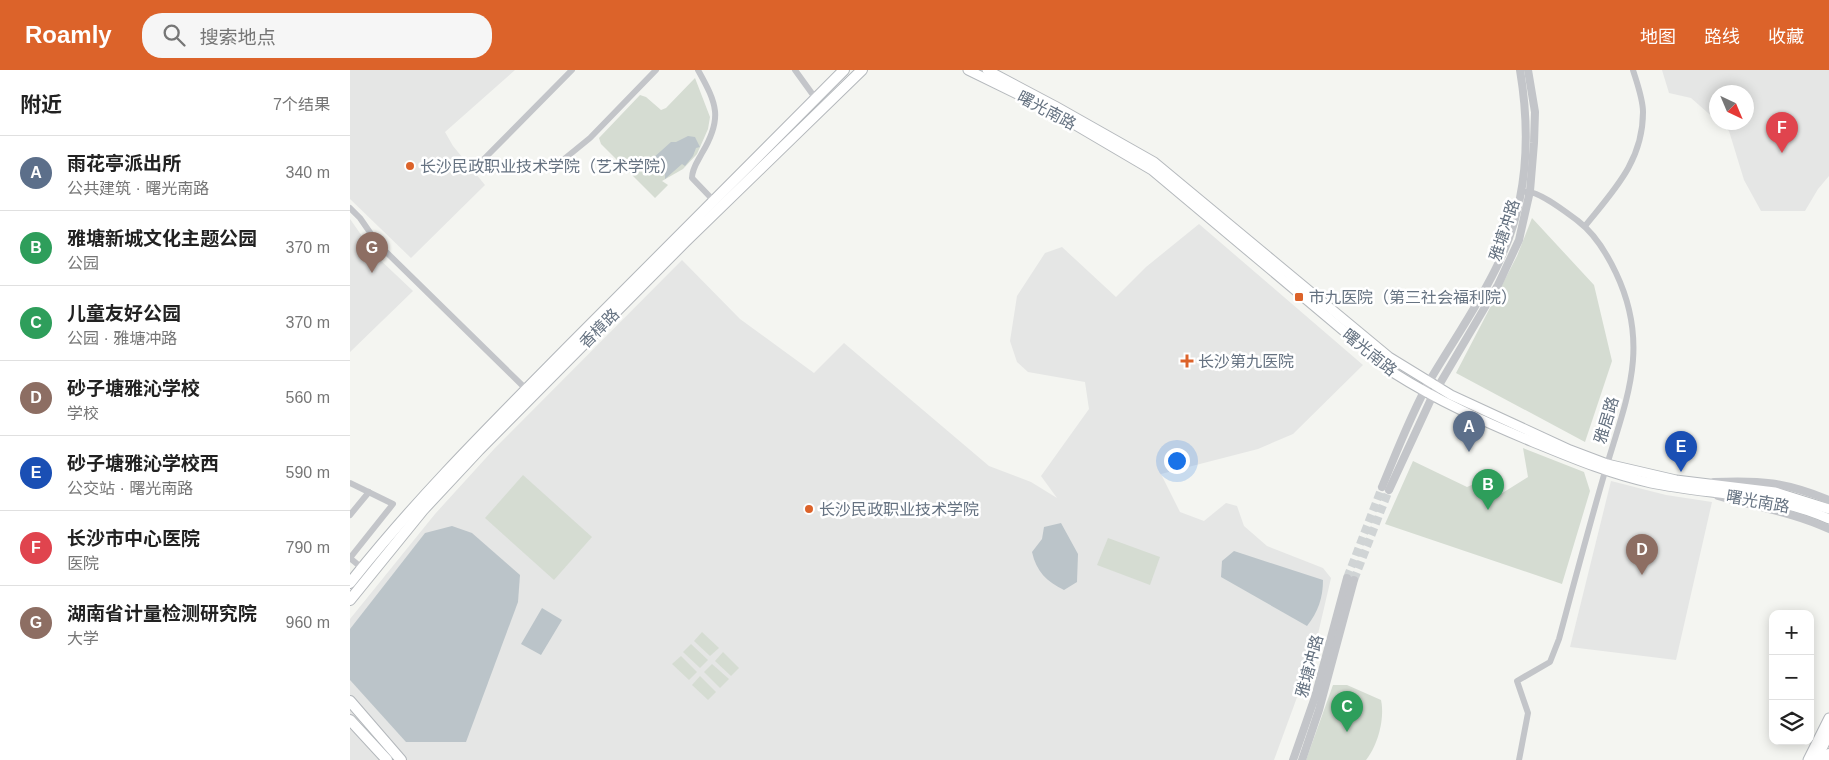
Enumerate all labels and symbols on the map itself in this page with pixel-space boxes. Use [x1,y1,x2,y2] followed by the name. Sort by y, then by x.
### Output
[1709,85,1754,130] north arrow
[1015,88,1079,133] street label: 曙光南路
[1766,112,1798,153] pin: F
[420,158,676,175] place label: 长沙民政职业技术学院（艺术学院）
[404,160,416,172] marker: 长沙民政职业技术学院（艺术学院）
[1487,197,1522,263] street label: 雅塘冲路
[356,232,388,273] pin: G
[1309,289,1517,306] place label: 市九医院（第三社会福利院）
[1293,291,1305,303] marker: 市九医院（第三社会福利院）
[576,305,622,351] street label: 香樟路
[1339,326,1400,379] street label: 曙光南路
[1198,353,1294,370] place label: 长沙第九医院
[1180,354,1194,368] marker: 长沙第九医院
[1591,395,1622,446] street label: 雅居路
[1453,411,1485,452] pin: A
[1665,431,1697,472] pin: E
[1164,448,1190,474] your location
[1472,469,1504,510] pin: B
[1725,488,1791,515] street label: 曙光南路
[819,501,979,518] place label: 长沙民政职业技术学院
[803,503,815,515] marker: 长沙民政职业技术学院
[1626,534,1658,575] pin: D
[1293,633,1326,699] street label: 雅塘冲路
[1331,691,1363,732] pin: C

